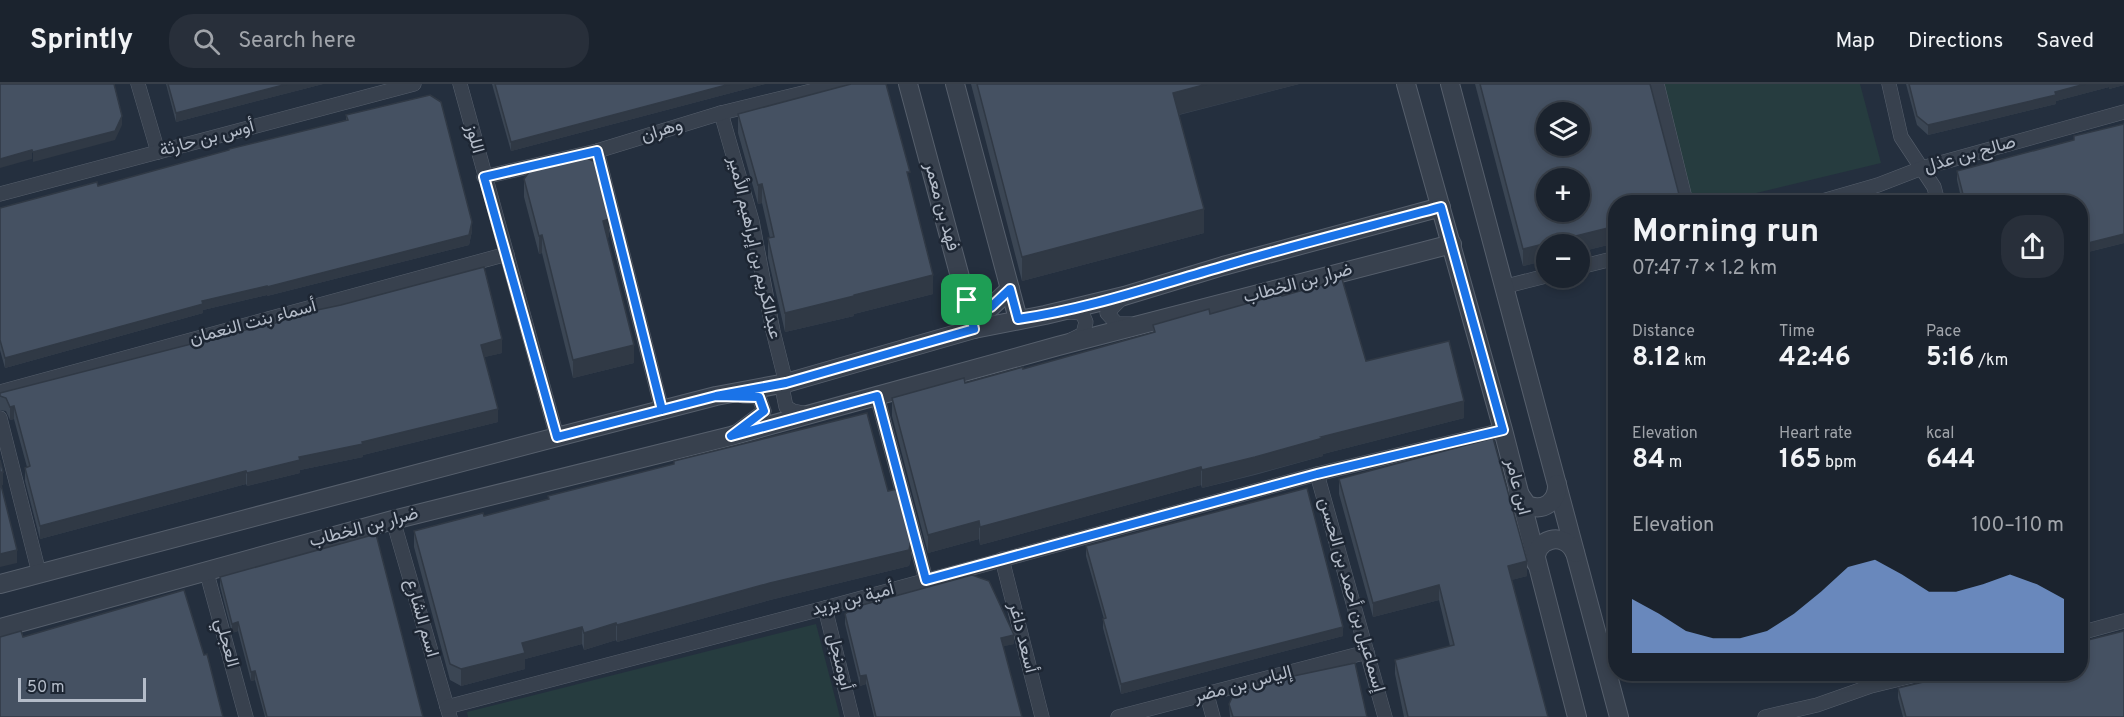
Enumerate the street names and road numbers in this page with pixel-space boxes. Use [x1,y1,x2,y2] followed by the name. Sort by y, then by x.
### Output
[638,114,686,148] street label: وهران
[157,115,257,163] street label: أوس بن حارثة
[459,121,489,156] street label: اللوز
[1921,131,2019,179] street label: صالح بن عذل
[722,154,786,342] street label: عبدالكريم بن إبراهيم الأمير
[918,159,964,254] street label: فهد بن معمر
[1241,258,1355,310] street label: ضرار بن الخطاب
[187,295,319,351] street label: أسماء بنت النعمان
[1499,455,1535,518] street label: ابن عامر
[1312,495,1390,695] street label: إسماعيل بن أحمد بن الحسن
[307,502,421,554] street label: ضرار بن الخطاب
[399,576,443,660] street label: اسم الشارع
[809,578,897,622] street label: أمية بن يزيد
[1002,600,1042,676] street label: أسعد داغر
[207,616,243,670] street label: العجلي
[821,631,857,693] street label: أبومنجل
[1190,661,1295,709] street label: إلياس بن مضر

